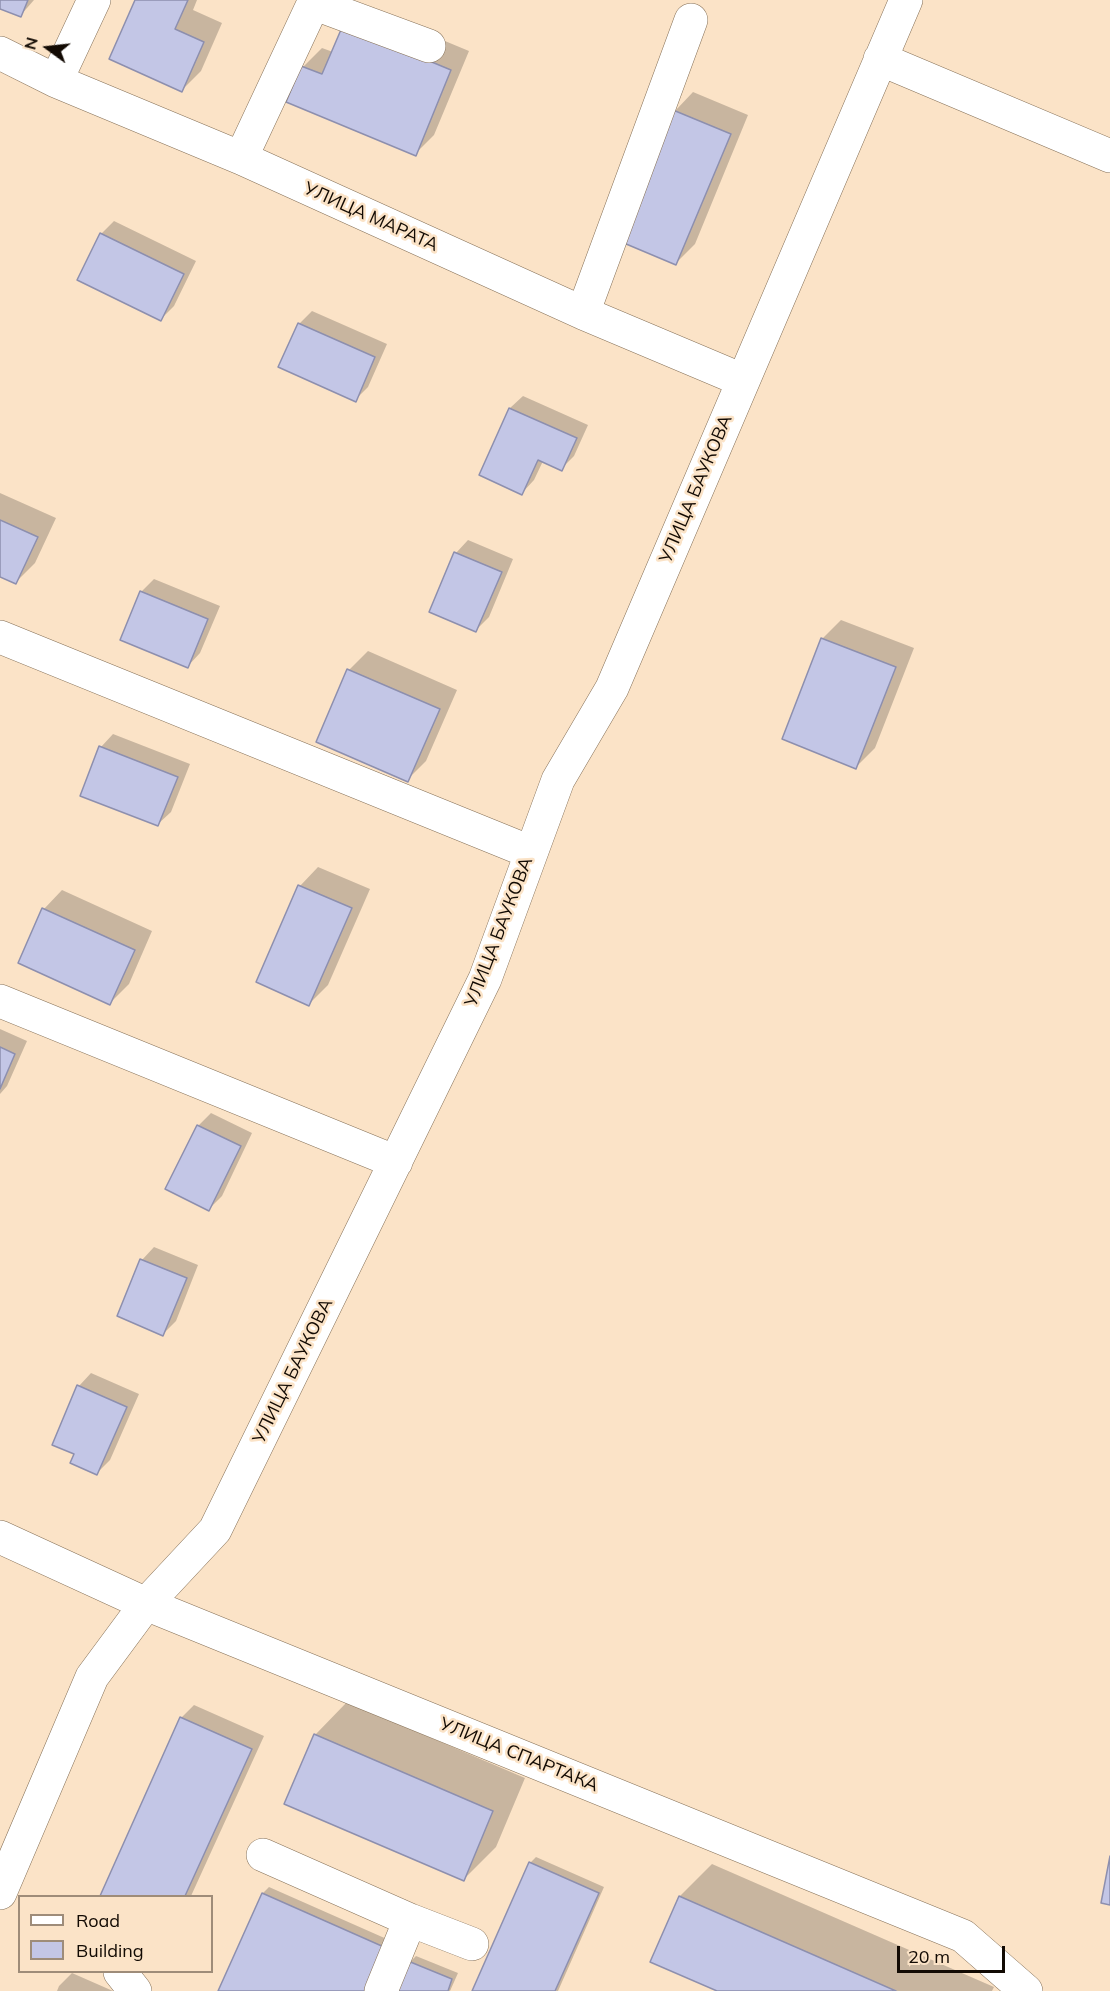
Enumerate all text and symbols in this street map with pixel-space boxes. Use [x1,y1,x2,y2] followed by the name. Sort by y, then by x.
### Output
[18,18,78,78] north arrow
[19,35,42,52] text: N
[300,178,442,256] street label: УЛИЦА МАРАТА
[655,412,737,566] street label: УЛИЦА БАУКОВА
[460,854,538,1010] street label: УЛИЦА БАУКОВА
[248,1295,338,1447] street label: УЛИЦА БАУКОВА
[436,1713,602,1797] street label: УЛИЦА СПАРТАКА
[18,1895,213,1973] legend
[76,1909,120,1932] text: Road
[900,1934,1008,1972] scale bar
[76,1939,144,1962] text: Building
[908,1945,950,1968] text: 20 m

